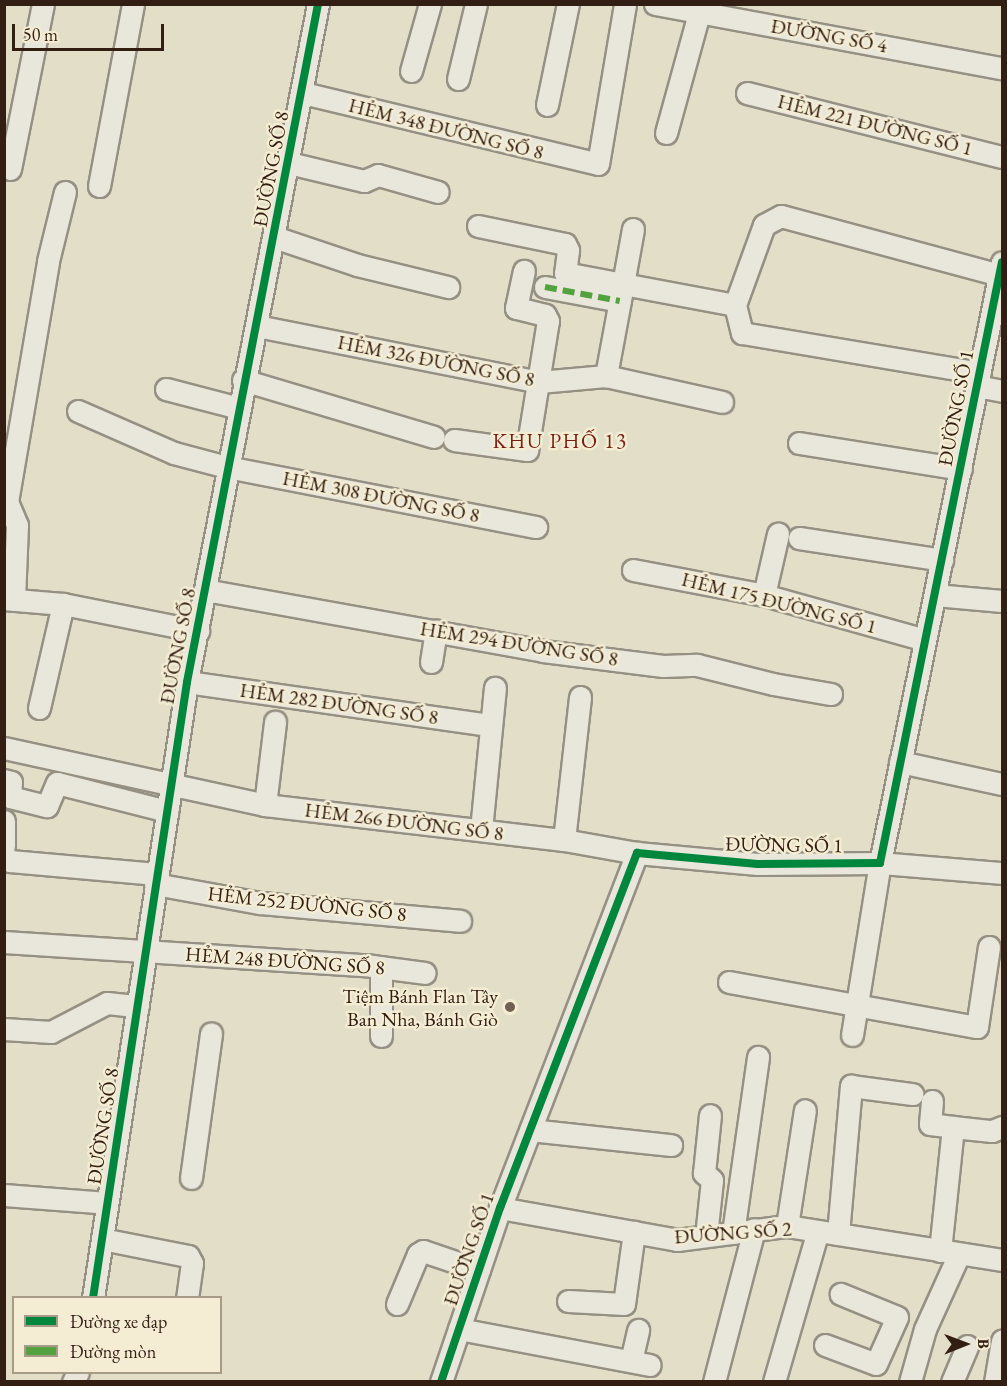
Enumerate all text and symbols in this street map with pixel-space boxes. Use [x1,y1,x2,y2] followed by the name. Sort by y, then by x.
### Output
[15,12,166,50] scale bar
[769,14,889,58] street label: ĐƯỜNG SỐ 4
[23,23,58,46] text: 50 m
[775,89,975,161] street label: HẺM 221 ĐƯỜNG SỐ 1
[346,93,546,165] street label: HẺM 348 ĐƯỜNG SỐ 8
[248,109,294,229] street label: ĐƯỜNG SỐ 8
[336,330,536,392] street label: HẺM 326 ĐƯỜNG SỐ 8
[933,348,979,468] street label: ĐƯỜNG SỐ 1
[493,428,627,454] district label: KHU PHỐ 13
[281,466,481,528] street label: HẺM 308 ĐƯỜNG SỐ 8
[679,567,879,639] street label: HẺM 175 ĐƯỜNG SỐ 1
[155,586,201,706] street label: ĐƯỜNG SỐ 8
[418,617,620,671] street label: HẺM 294 ĐƯỜNG SỐ 8
[238,678,440,730] street label: HẺM 282 ĐƯỜNG SỐ 8
[303,798,505,846] street label: HẺM 266 ĐƯỜNG SỐ 8
[725,832,843,858] street label: ĐƯỜNG SỐ 1
[206,882,408,926] street label: HẺM 252 ĐƯỜNG SỐ 8
[184,942,386,980] street label: HẺM 248 ĐƯỜNG SỐ 8
[342,984,498,1031] place label: Tiệm Bánh Flan Tây Ban Nha, Bánh Giò
[503,1000,517,1014] marker: Tiệm Bánh Flan Tây Ban Nha, Bánh Giò
[82,1066,124,1186] street label: ĐƯỜNG SỐ 8
[438,1189,500,1309] street label: ĐƯỜNG SỐ 1
[673,1217,793,1249] street label: ĐƯỜNG SỐ 2
[12,1296,222,1374] legend
[70,1310,167,1333] text: Đường xe đạp
[935,1314,995,1374] north arrow
[973,1338,994,1349] text: B
[70,1340,156,1363] text: Đường mòn

